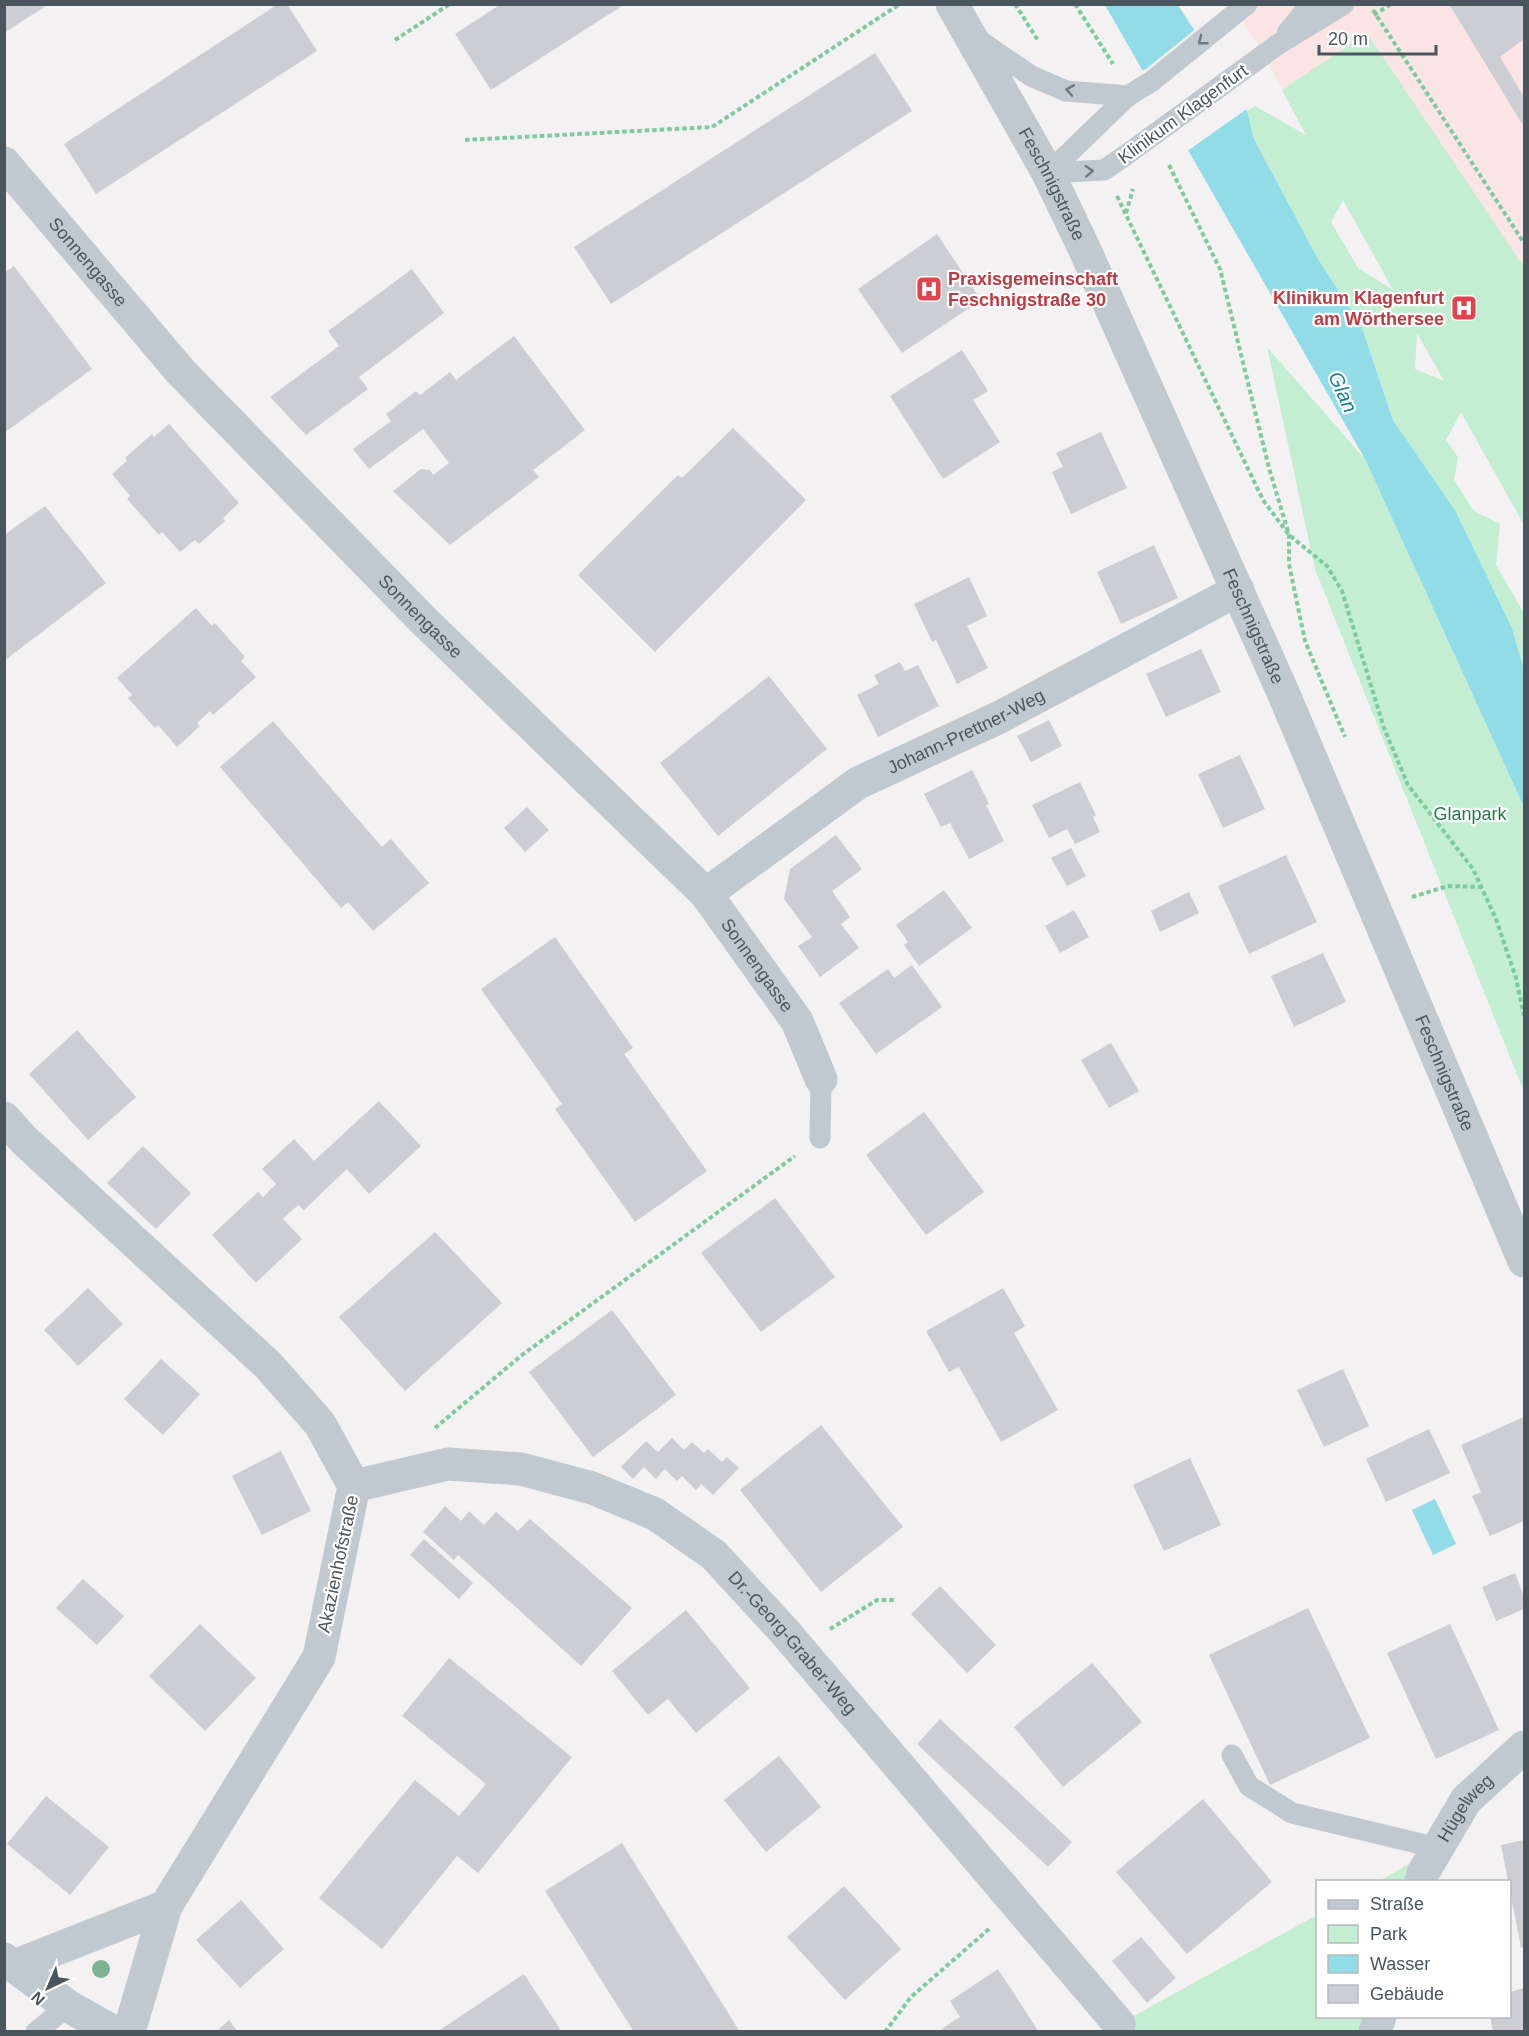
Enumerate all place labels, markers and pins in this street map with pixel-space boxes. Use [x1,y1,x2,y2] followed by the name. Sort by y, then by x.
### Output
[948,269,1118,310] place label: Praxisgemeinschaft Feschnigstraße 30
[914,274,944,304] hospital icon: Praxisgemeinschaft Feschnigstraße 30
[1273,288,1444,329] place label: Klinikum Klagenfurt am Wörthersee
[1449,293,1479,323] hospital icon: Klinikum Klagenfurt am Wörthersee

